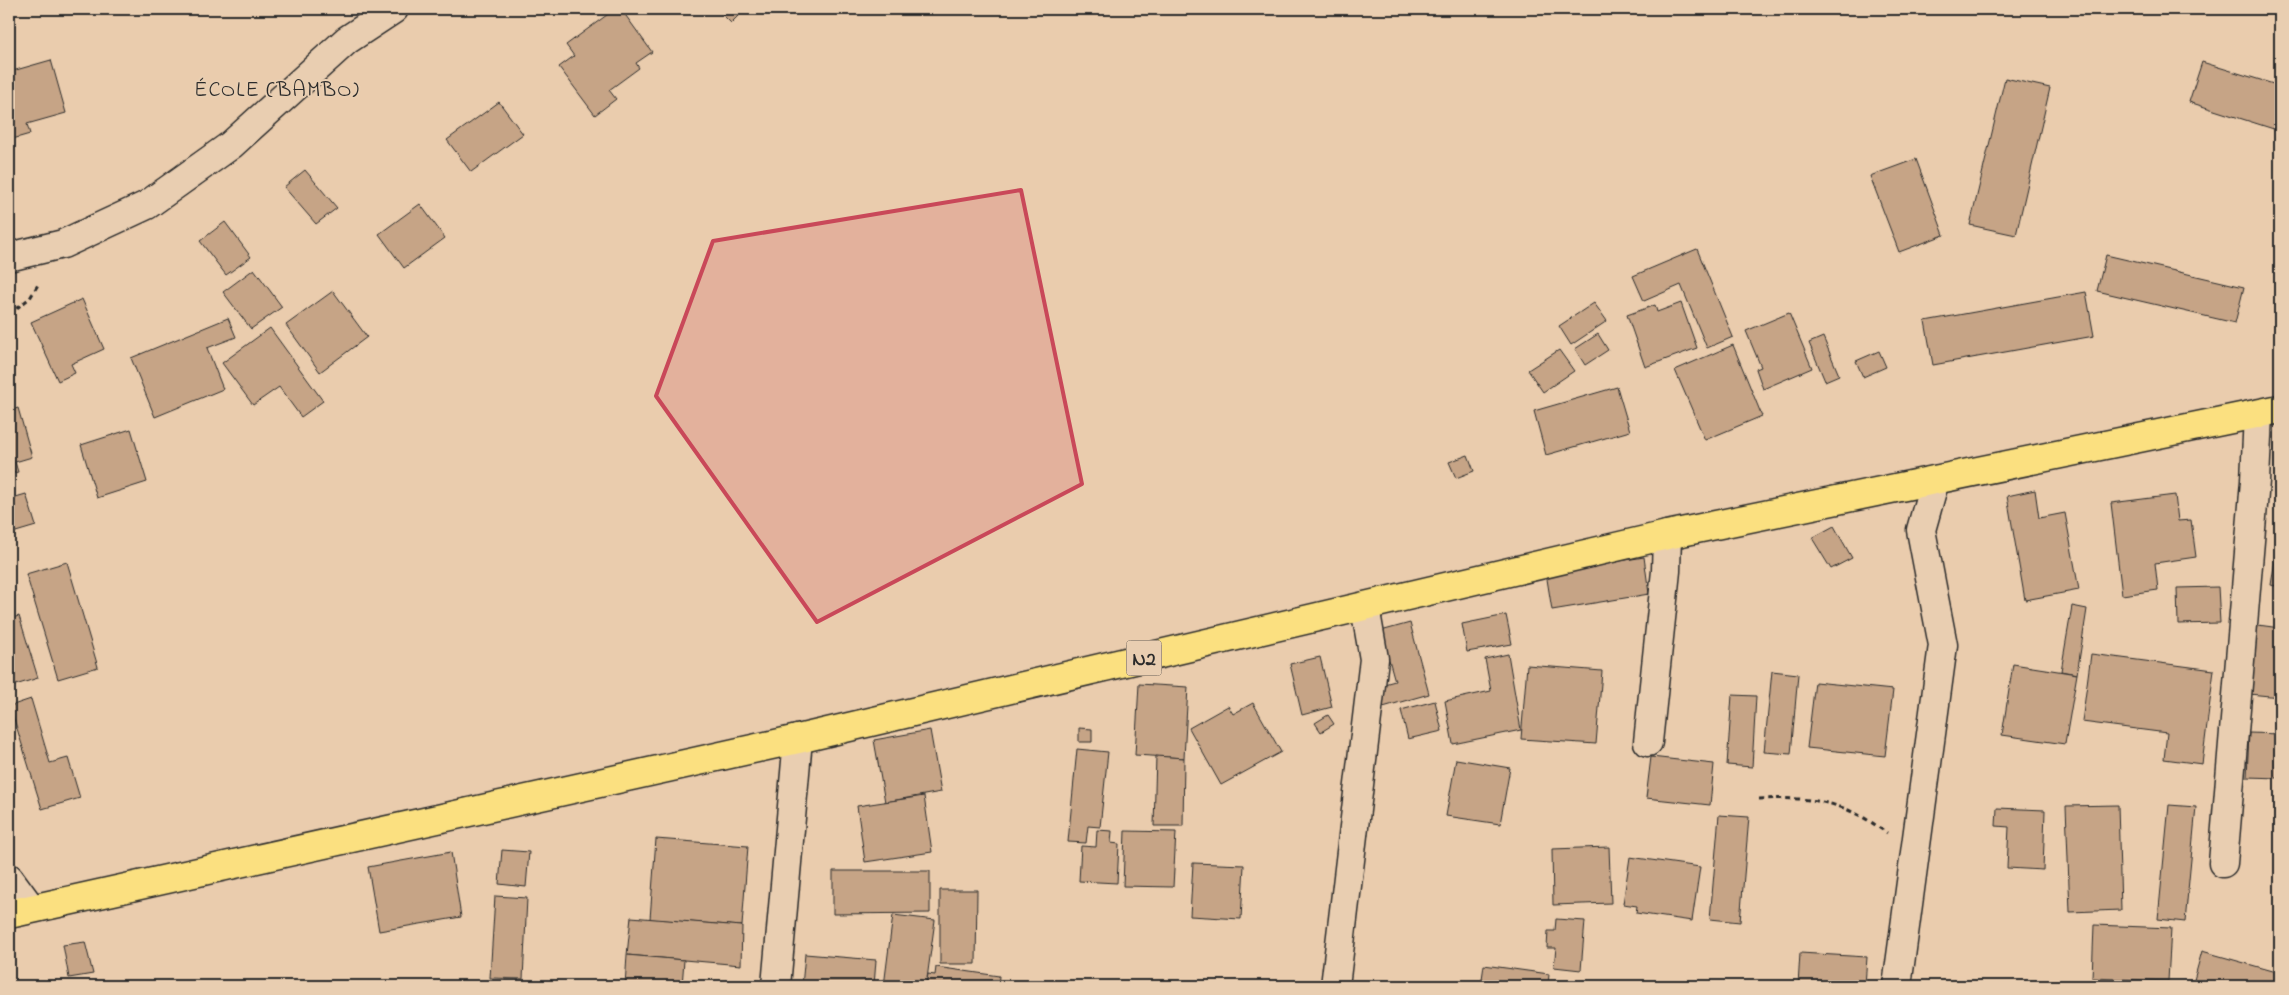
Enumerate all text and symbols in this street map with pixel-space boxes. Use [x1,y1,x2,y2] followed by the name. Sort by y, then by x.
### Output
[194,75,360,107] district label: ÉCOLE (BAMBO)
[1126,640,1162,676] road number: N2

